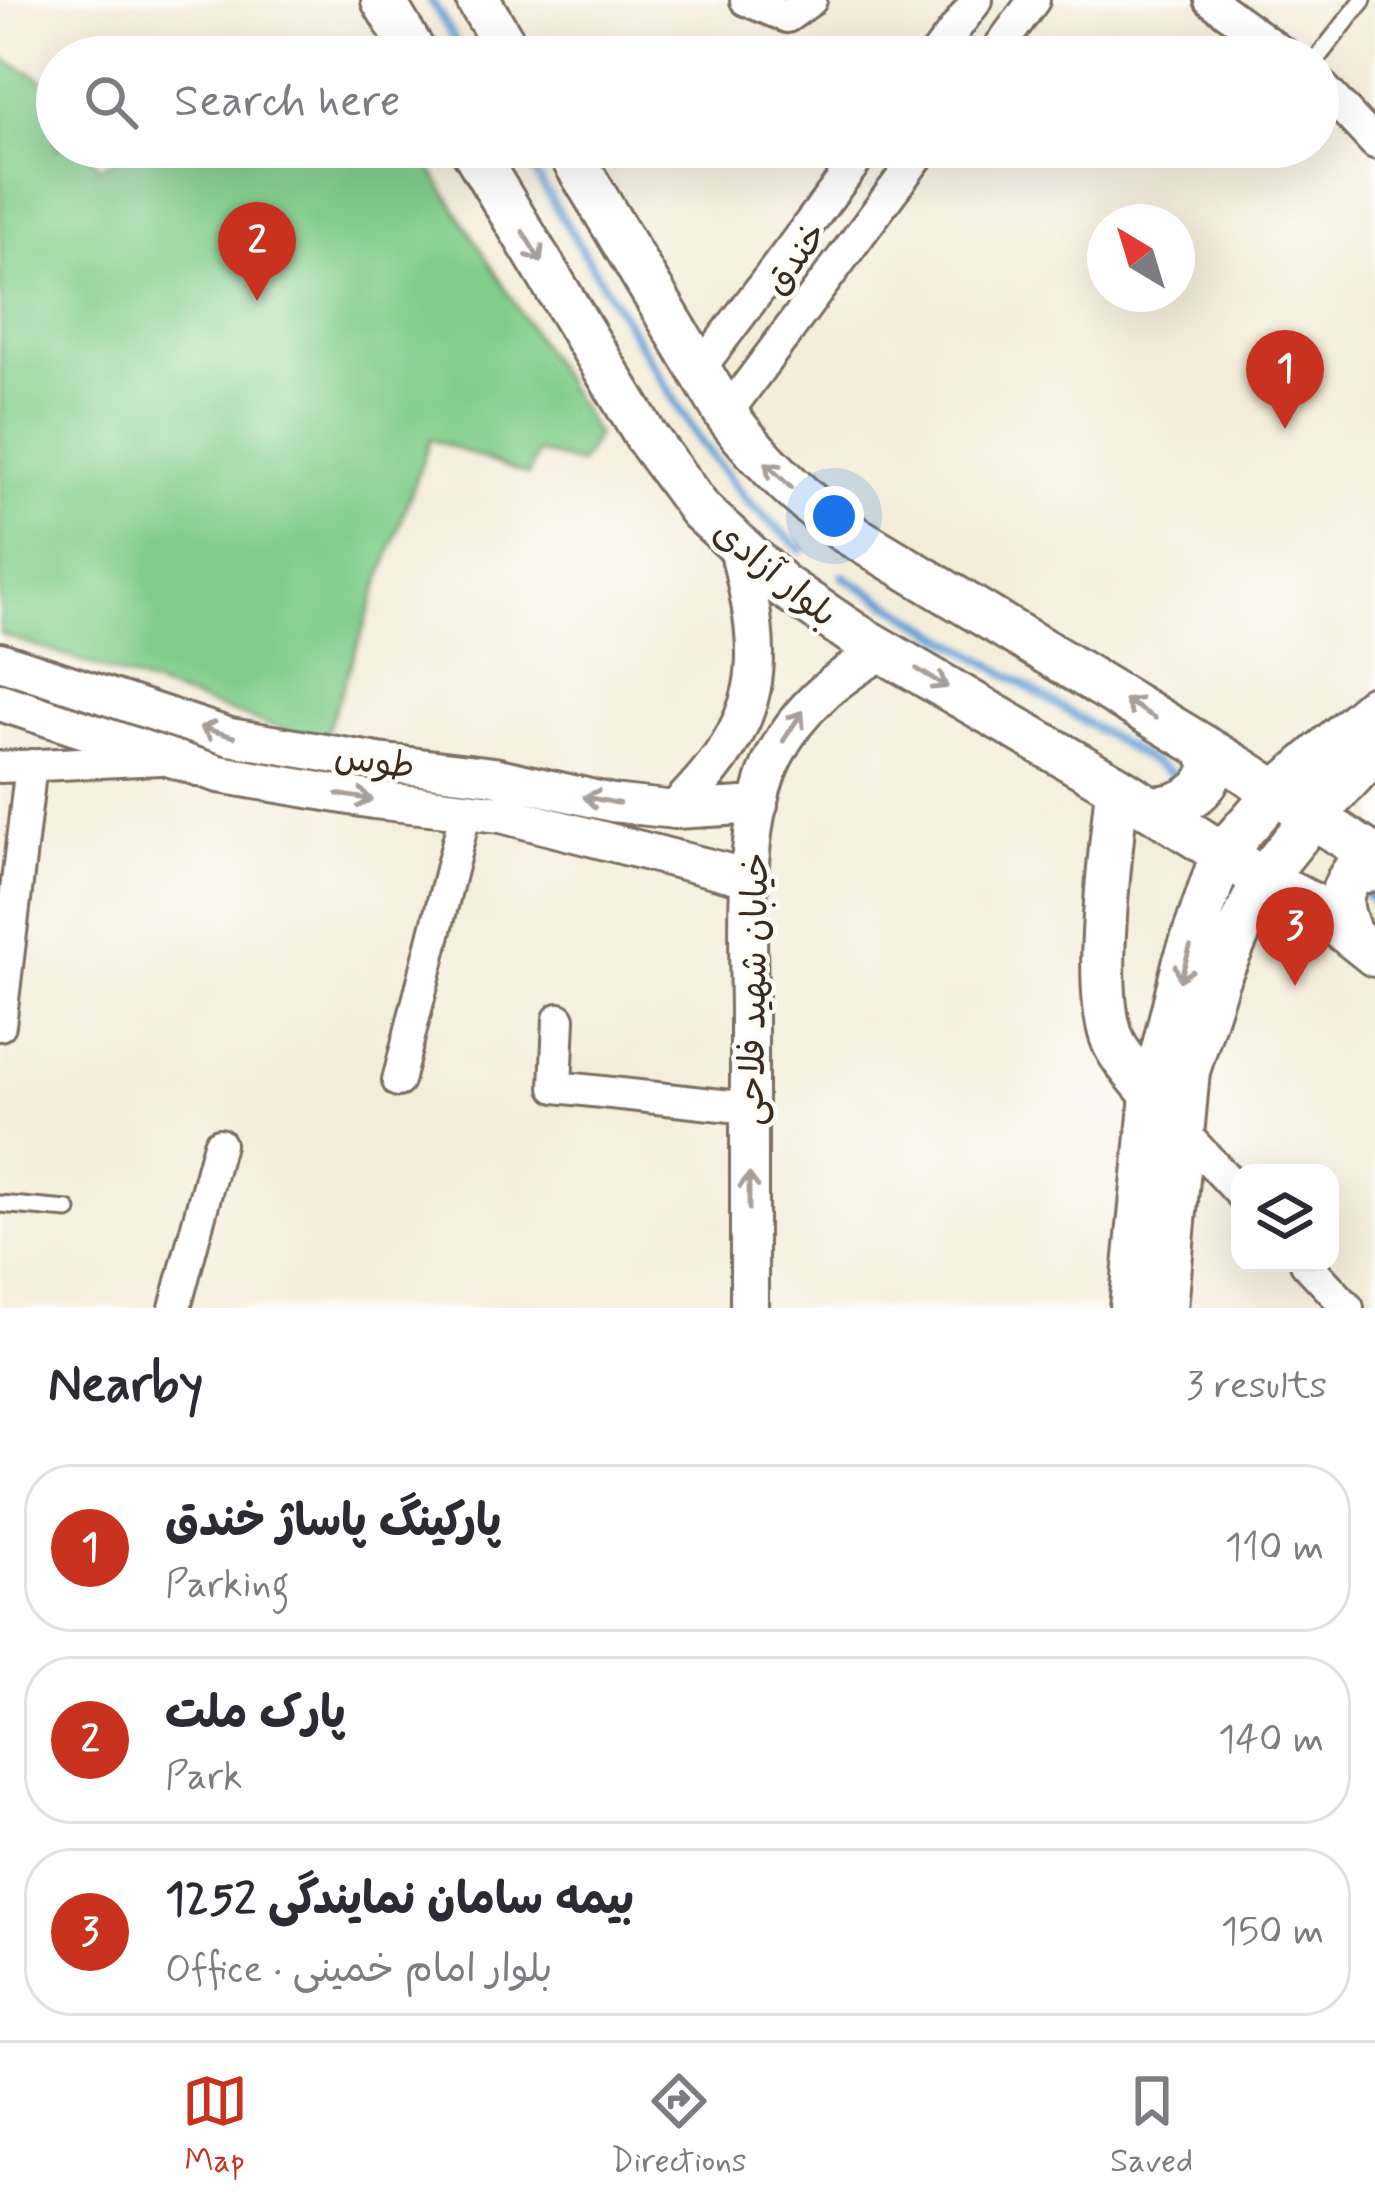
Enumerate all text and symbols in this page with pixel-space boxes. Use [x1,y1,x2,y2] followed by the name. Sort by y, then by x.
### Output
[36,36,1339,168] search box
[78,69,144,135] icon: search
[174,73,401,132] text: Search here
[218,202,296,301] pin: 2
[1087,204,1195,312] north arrow
[754,213,840,305] street label: خندق
[520,229,544,264] one-way arrow
[1246,330,1324,429] pin: 1
[764,461,793,490] one-way arrow
[804,486,864,546] your location
[702,510,846,639] street label: بلوار آزادی
[914,666,949,690] one-way arrow
[1124,697,1158,721] one-way arrow
[781,709,806,743] one-way arrow
[199,720,237,742] one-way arrow
[331,735,418,792] street label: طوس
[335,787,374,810] one-way arrow
[582,787,621,810] one-way arrow
[730,852,781,1126] street label: خیابان شهید فلاحی
[1256,887,1334,986] pin: 3
[1173,944,1195,982] one-way arrow
[1231,1164,1339,1272] map controls
[1231,1164,1339,1272] button: layers
[738,1172,760,1211] one-way arrow
[48,1353,203,1419] text: Nearby
[1186,1361,1327,1412] text: 3 results
[165,1493,502,1552] text: پارکینگ پاساژ خندق
[81,1523,99,1574] text: 1
[1225,1523,1324,1574] text: 110 m
[165,1560,290,1611] text: Parking
[165,1685,346,1744] text: پارک ملت
[80,1715,100,1766] text: 2
[1218,1715,1324,1766] text: 140 m
[165,1752,243,1803] text: Park
[165,1871,634,1930] text: بیمه سامان نمایندگی 1252
[81,1907,99,1958] text: 3
[1221,1907,1324,1958] text: 150 m
[165,1945,552,1996] text: Office · بلوار امام خمینی
[182,2068,248,2184] tab: Map
[611,2068,747,2184] tab: Directions
[1110,2068,1193,2184] tab: Saved

